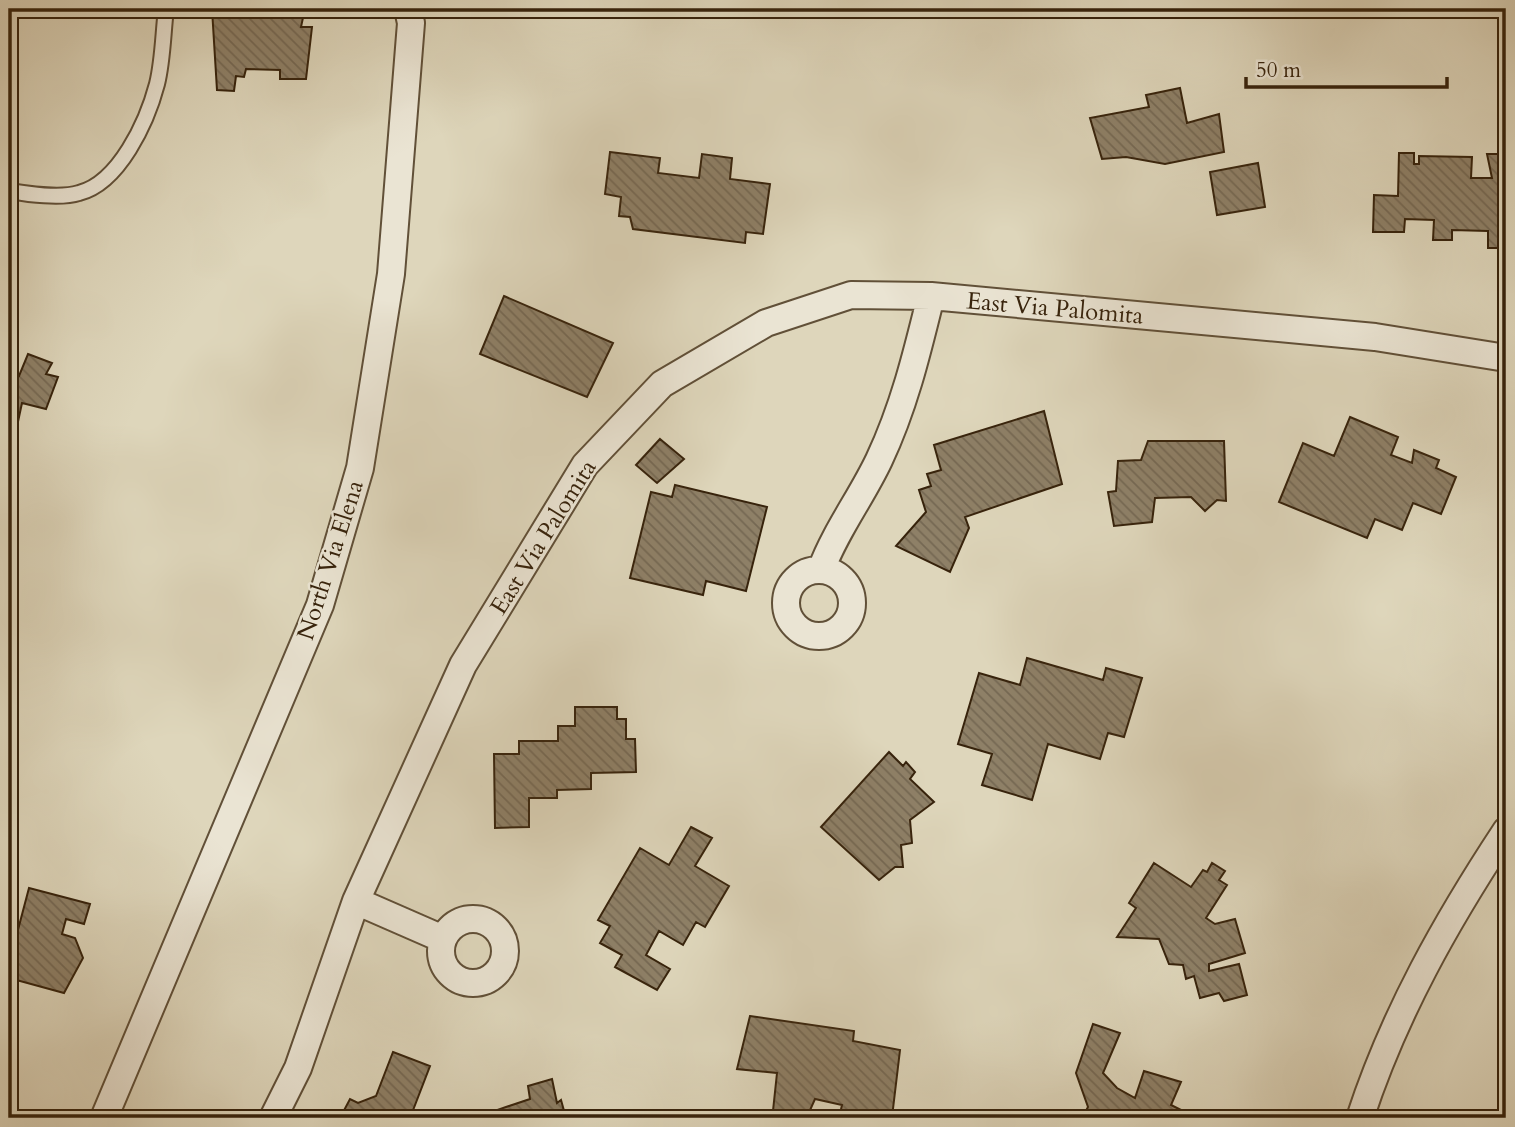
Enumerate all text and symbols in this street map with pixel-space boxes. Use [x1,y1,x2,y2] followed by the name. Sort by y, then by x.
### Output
[1246,46,1447,90] scale bar
[1256,56,1301,85] text: 50 m
[965,284,1145,333] street label: East Via Palomita
[483,453,605,621] street label: East Via Palomita
[289,475,372,644] street label: North Via Elena

